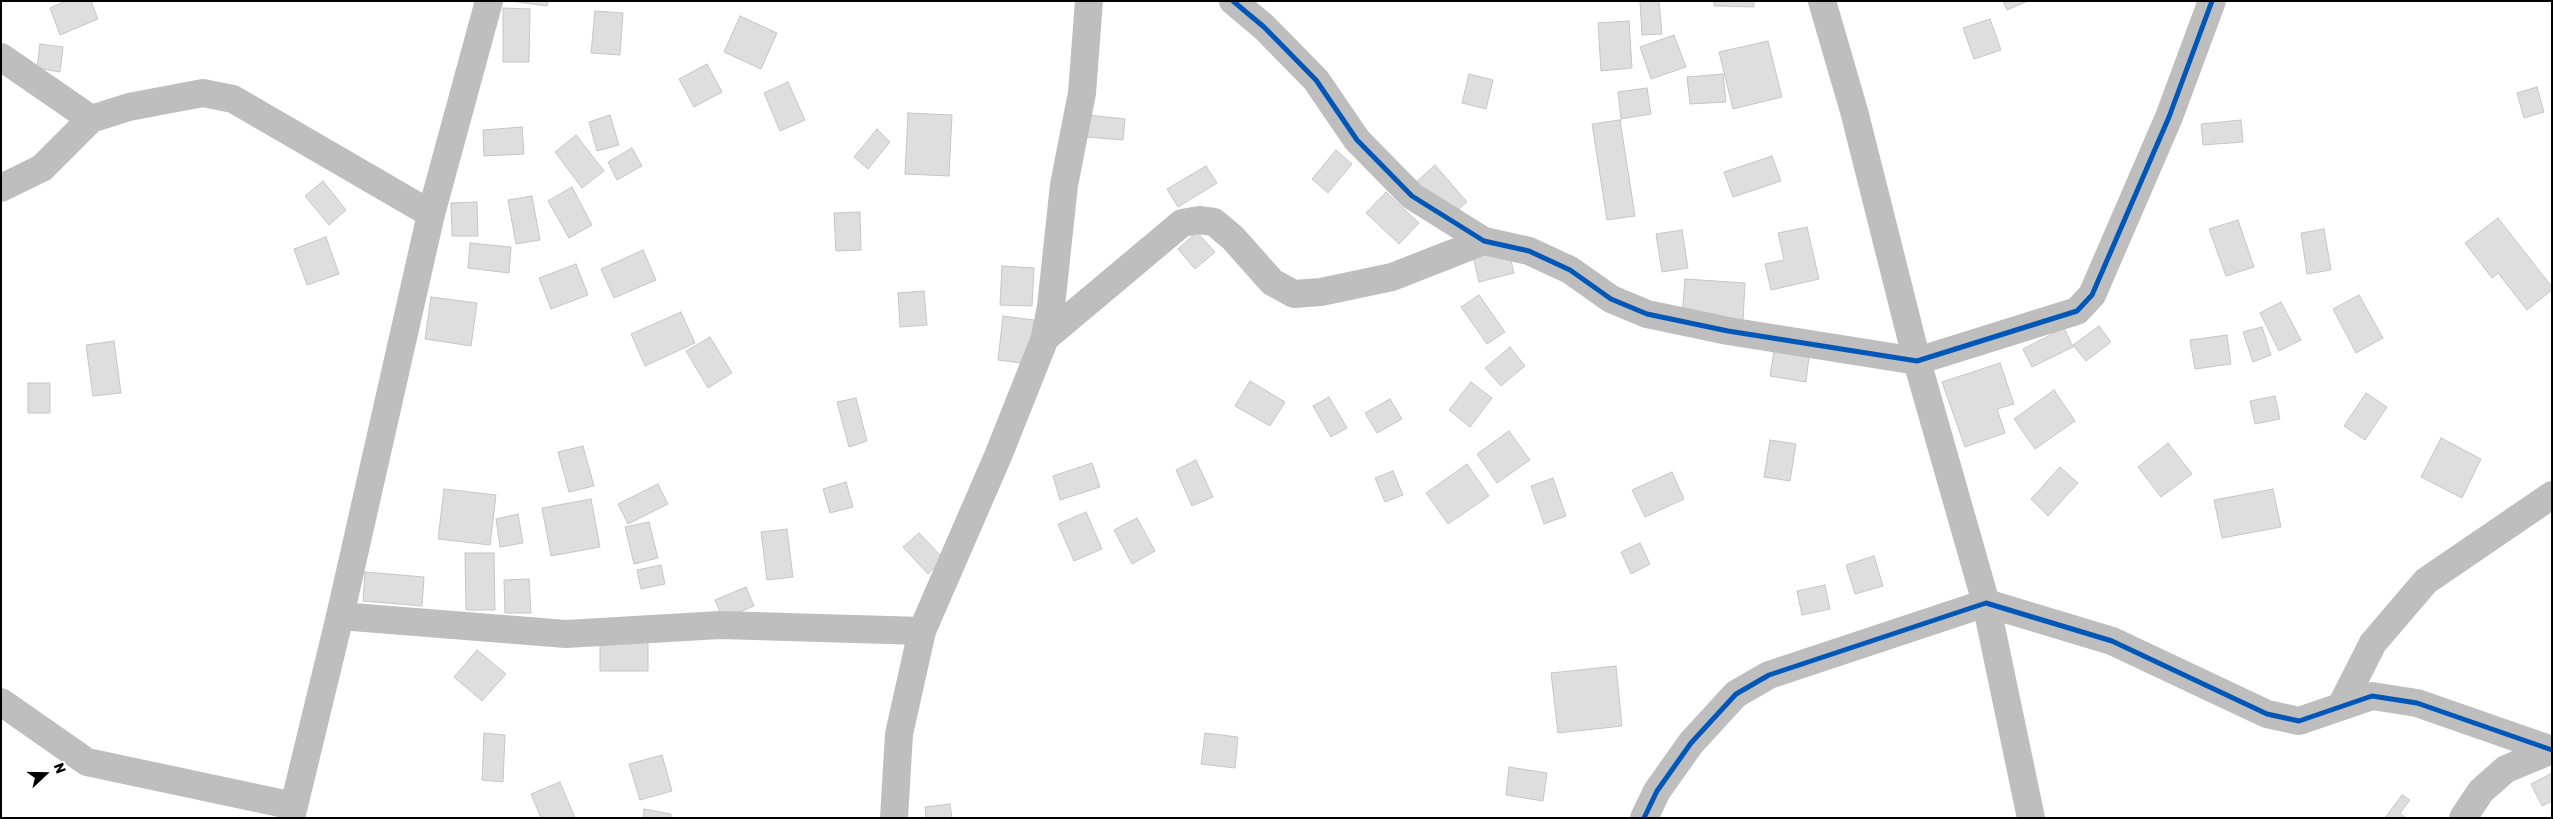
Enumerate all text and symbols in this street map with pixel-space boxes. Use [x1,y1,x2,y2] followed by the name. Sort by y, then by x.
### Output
[20,749,70,799] north arrow
[50,761,69,776] text: N

